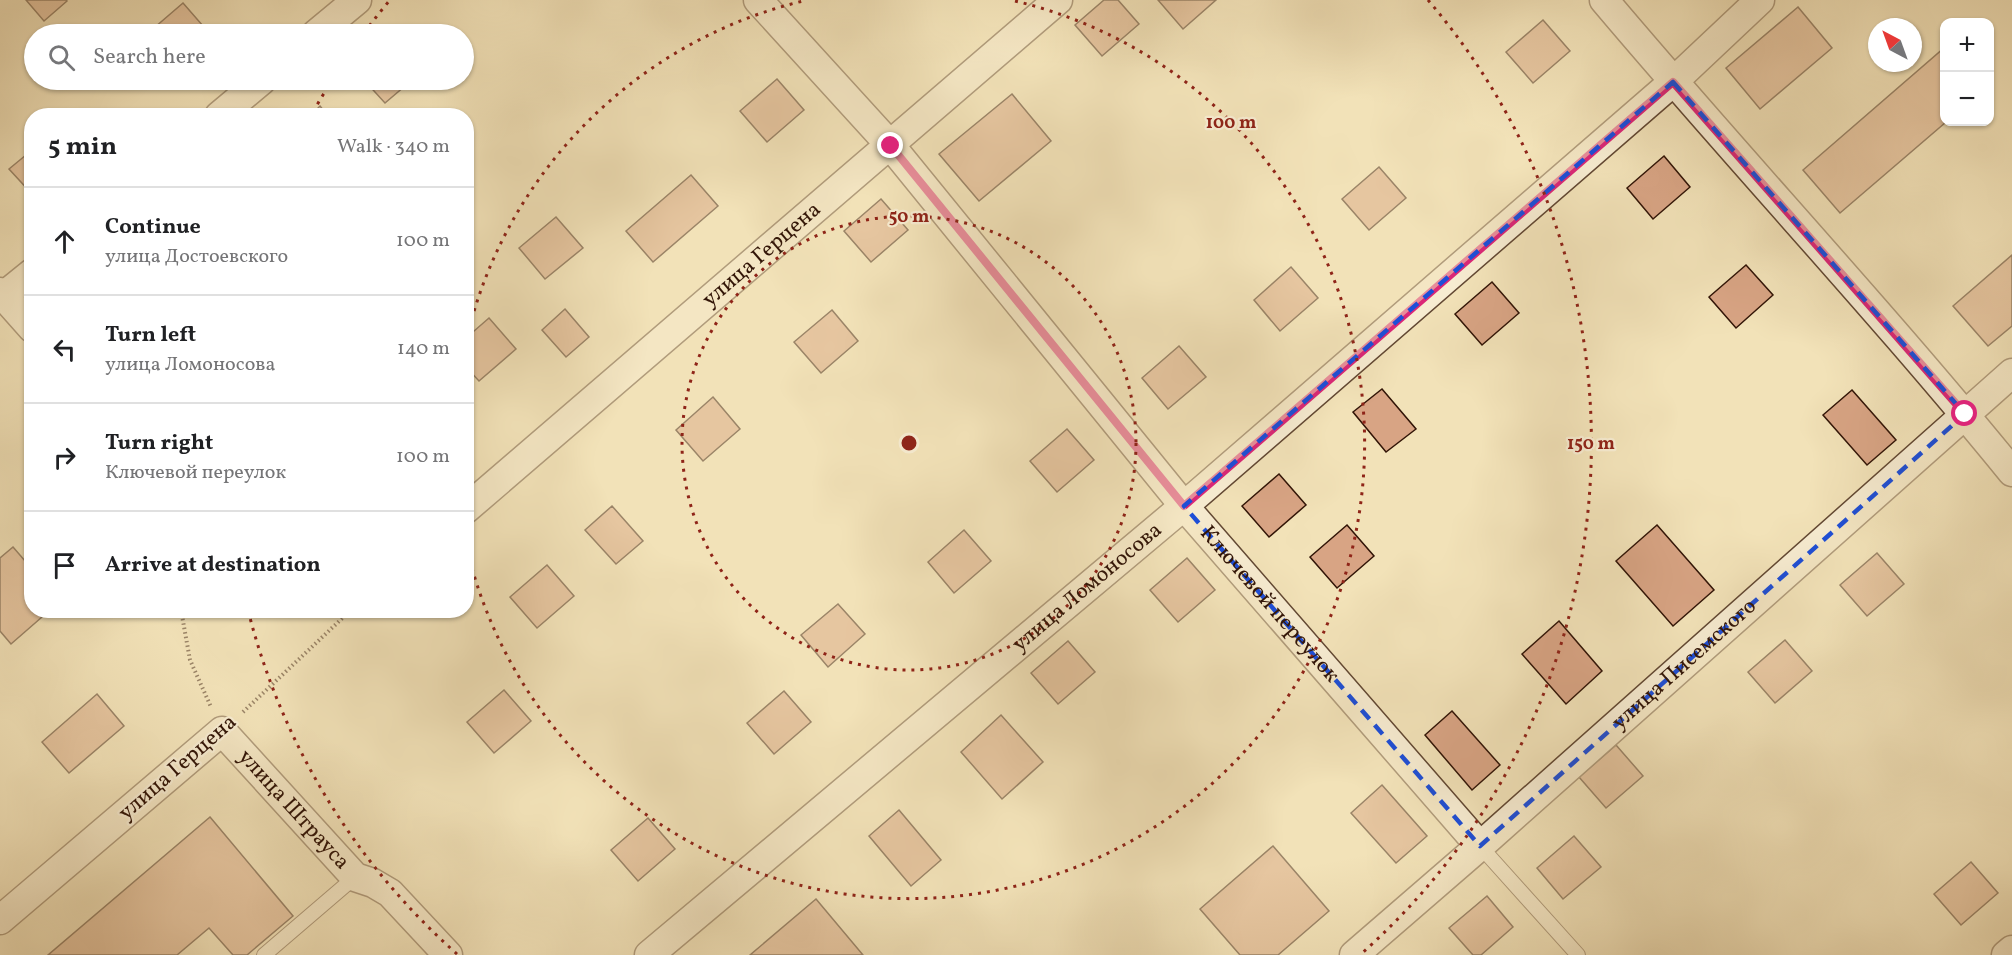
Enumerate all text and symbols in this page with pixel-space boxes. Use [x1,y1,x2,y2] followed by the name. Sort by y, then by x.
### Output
[1868,18,1922,72] north arrow
[1940,18,1994,126] map controls
[1940,18,1994,72] button: +
[24,24,474,90] search box
[45,41,78,74] icon: search
[93,42,206,73] text: Search here
[1940,72,1994,126] button: −
[1206,111,1256,136] text: 100 m
[48,129,117,165] text: 5 min
[877,132,903,158] route end
[337,133,450,161] text: Walk · 340 m
[696,195,828,315] street label: улица Герцена
[889,205,929,230] text: 50 m
[105,212,201,243] text: Continue
[48,225,81,258] icon: ahead
[396,227,450,255] text: 100 m
[105,243,288,271] text: улица Достоевского
[105,320,196,351] text: Turn left
[48,333,81,366] icon: left
[397,335,450,363] text: 140 m
[105,351,275,379] text: улица Ломоносова
[1951,400,1977,426] route start
[105,428,213,459] text: Turn right
[1567,432,1615,457] text: 150 m
[899,433,919,453] centre of rings
[48,441,81,474] icon: right
[396,443,450,471] text: 100 m
[105,459,286,487] text: Ключевой переулок
[1005,515,1169,659] street label: улица Ломоносова
[1192,519,1347,690] street label: Ключевой переулок
[48,549,81,582] icon: arrive
[105,550,321,581] text: Arrive at destination
[1605,591,1764,737] street label: улица Писемского
[112,708,244,828] street label: улица Герцена
[231,743,357,877] street label: улица Штрауса

